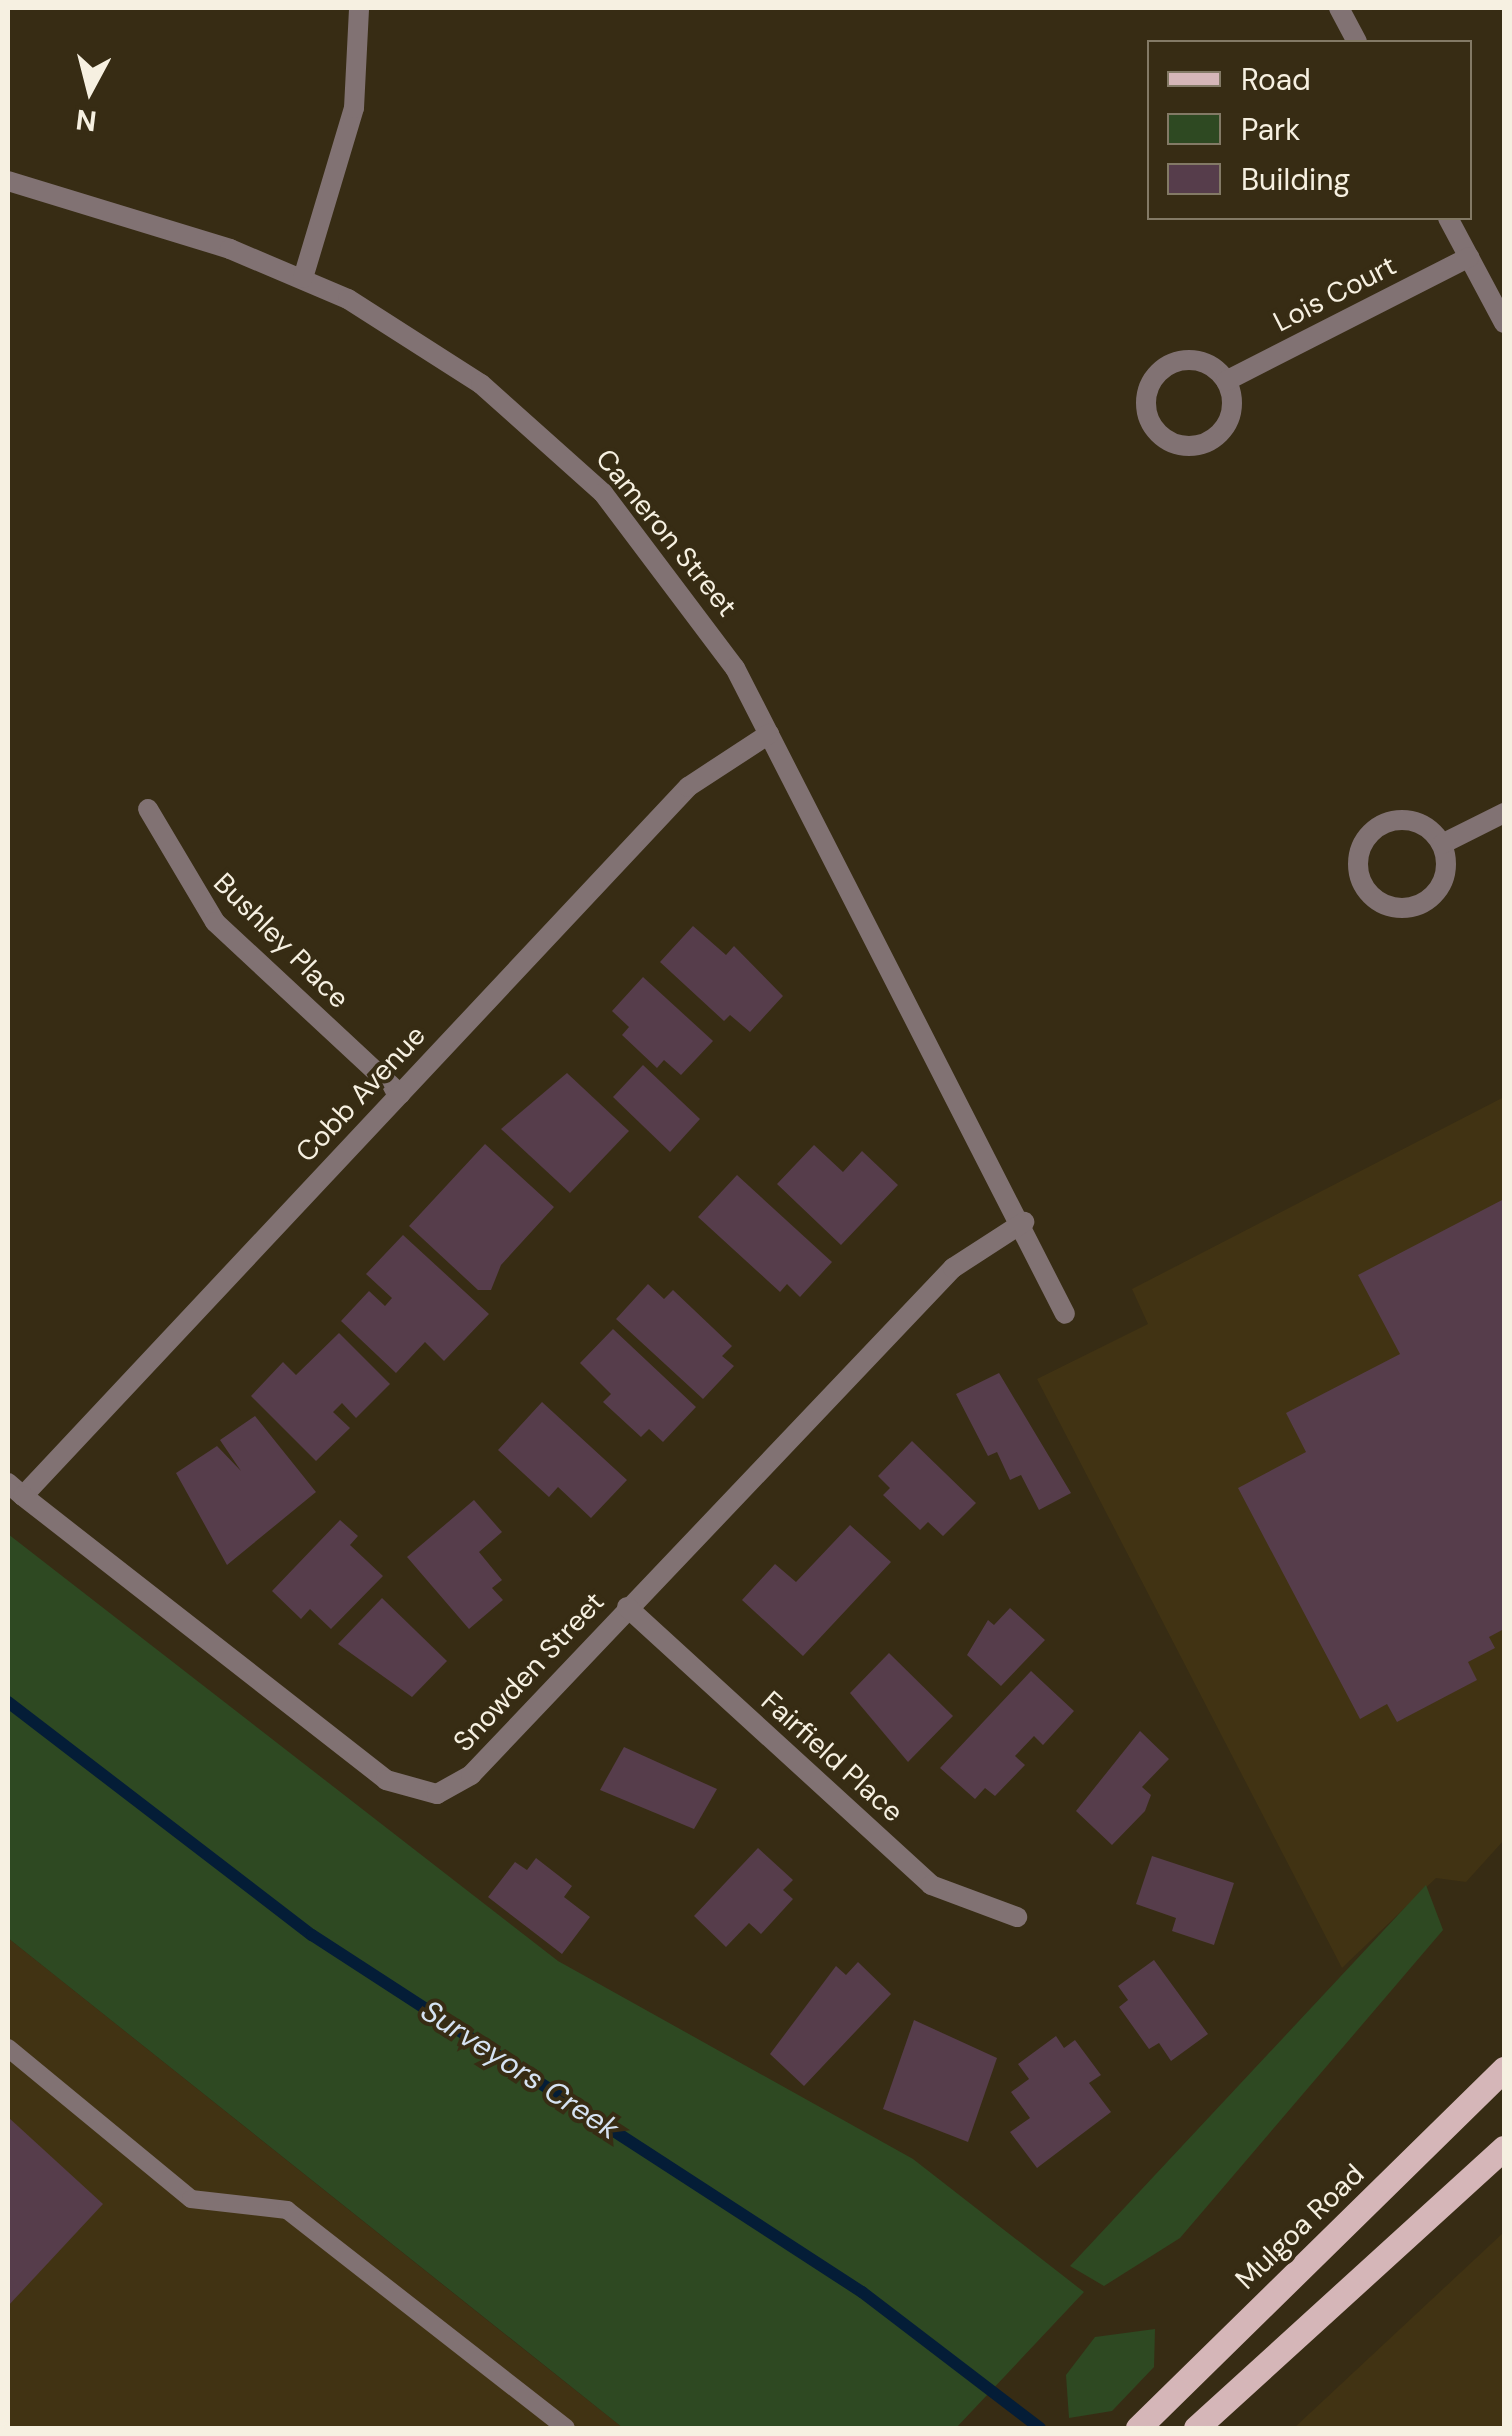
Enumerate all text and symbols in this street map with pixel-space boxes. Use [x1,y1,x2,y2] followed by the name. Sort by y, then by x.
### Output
[40,40,140,140] north arrow
[1147,40,1472,220] legend
[1241,60,1311,99] text: Road
[74,101,99,140] text: N
[1241,110,1300,149] text: Park
[1241,160,1350,199] text: Building
[1268,249,1402,339] street label: Lois Court
[588,443,744,623] street label: Cameron Street
[206,866,356,1016] street label: Bushley Place
[289,1019,433,1169] street label: Cobb Avenue
[447,1585,611,1759] street label: Snowden Street
[754,1685,910,1829] street label: Fairfield Place
[414,1993,626,2147] water label: Surveyors Creek
[1229,2157,1371,2297] street label: Mulgoa Road

